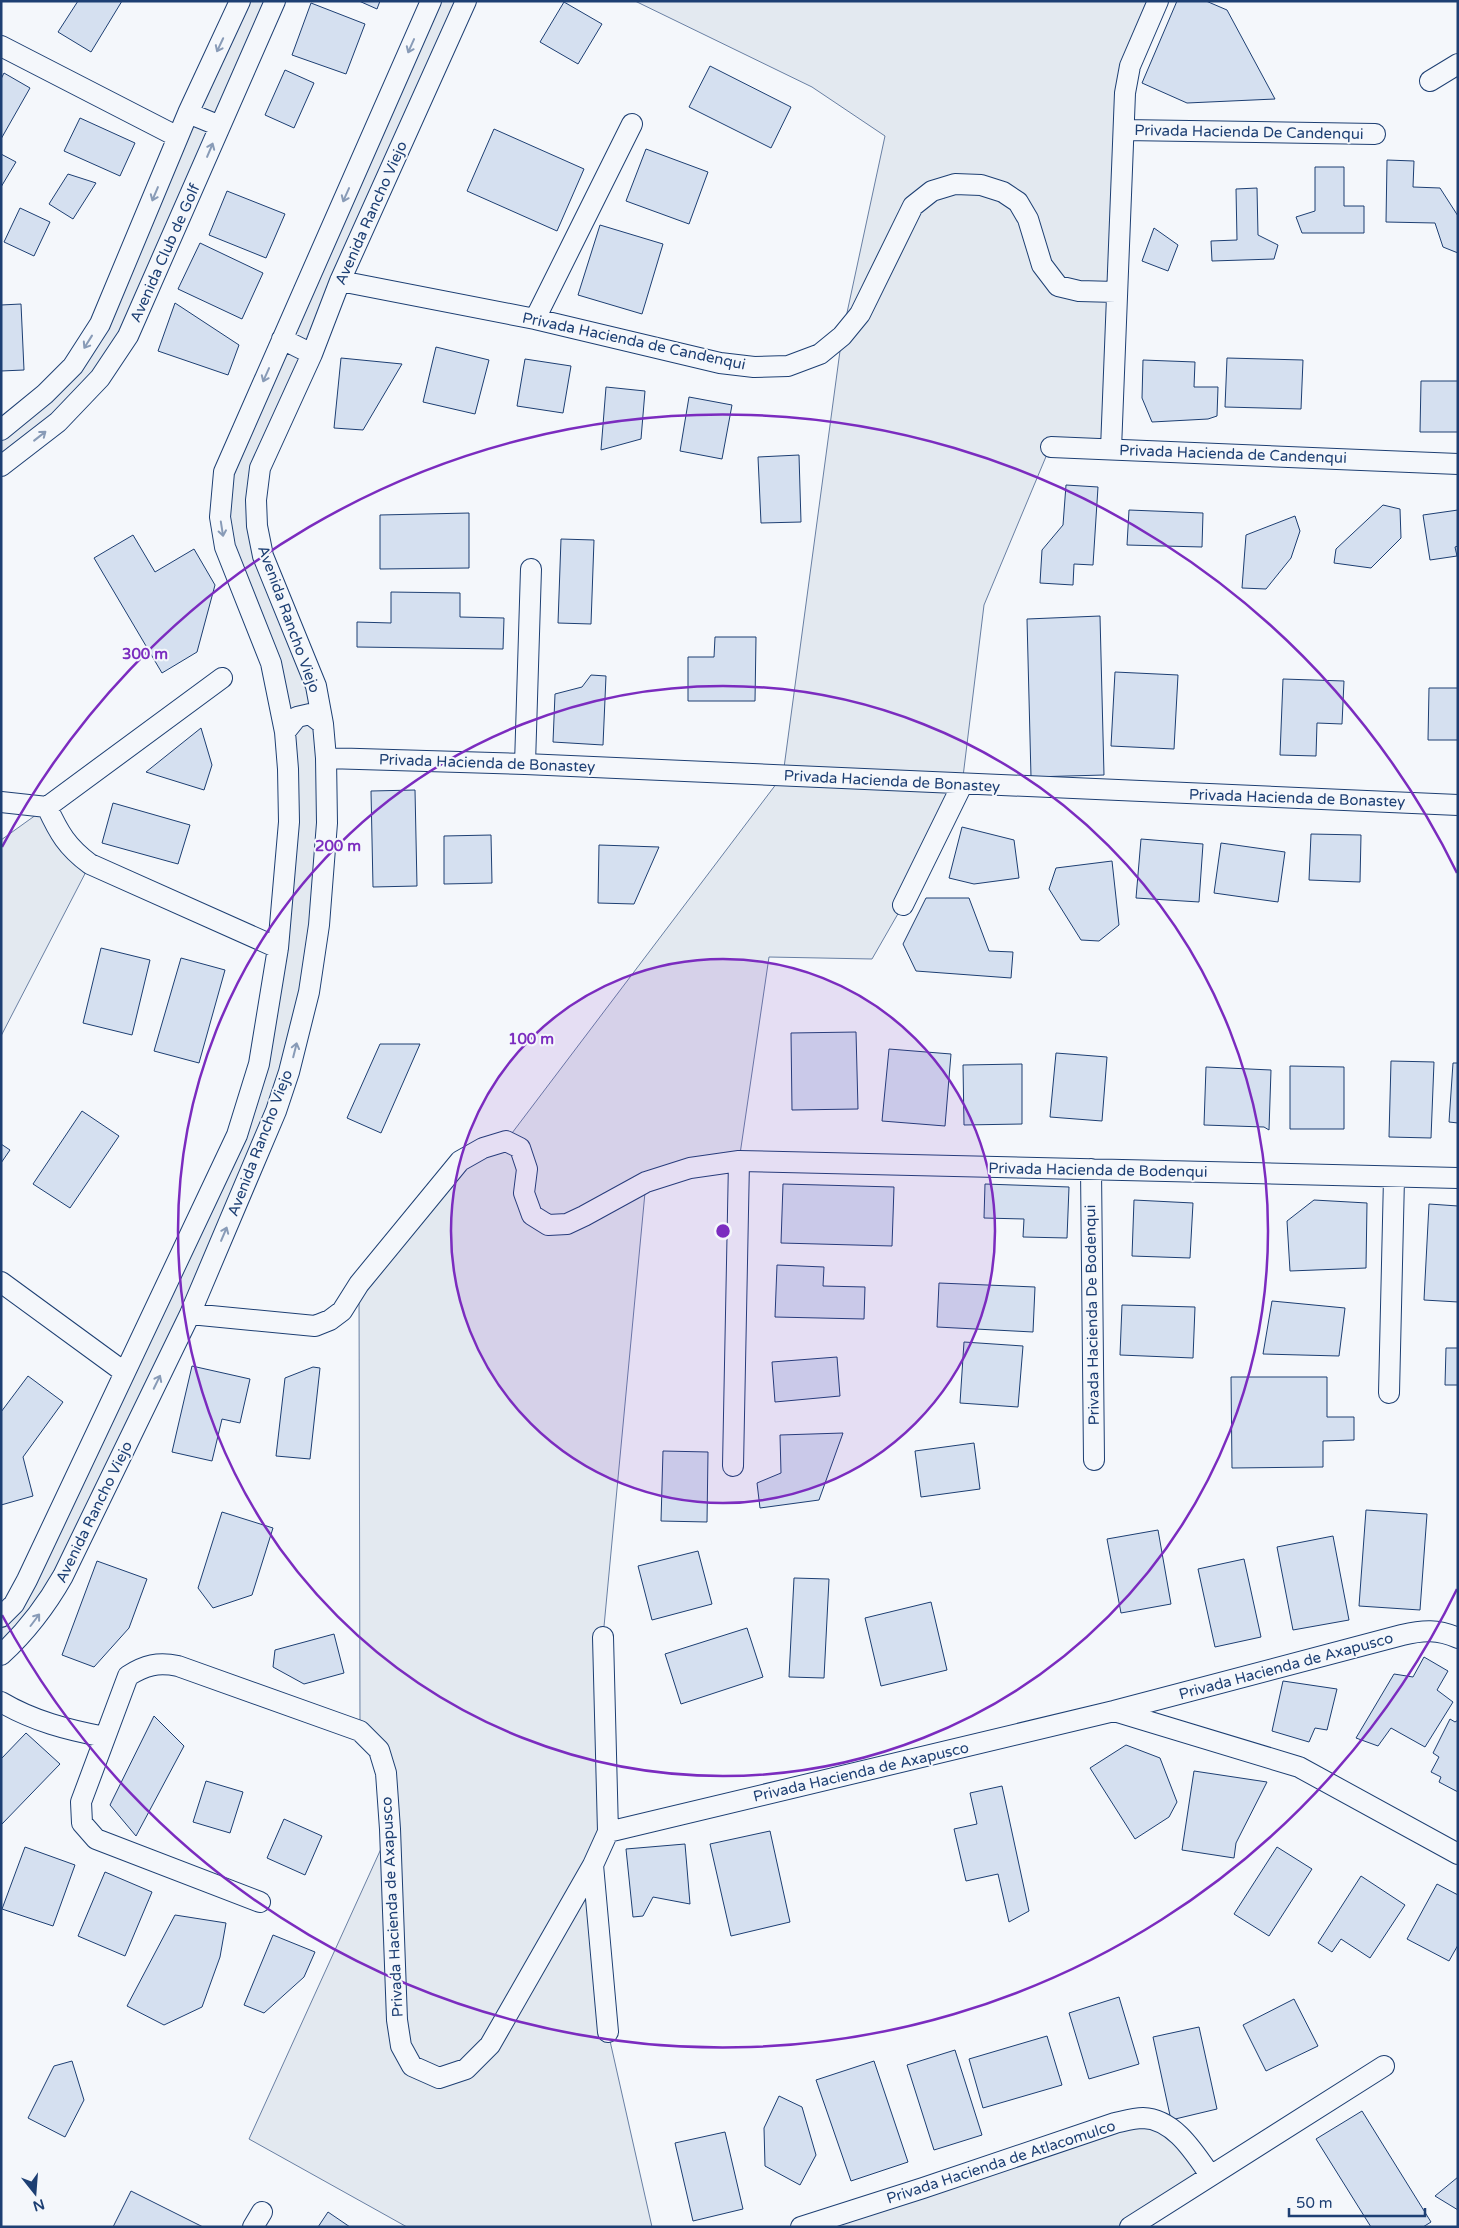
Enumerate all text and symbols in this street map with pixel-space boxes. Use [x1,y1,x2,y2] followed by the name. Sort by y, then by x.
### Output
[214,38,224,53] one-way arrow
[406,38,416,53] one-way arrow
[1134,121,1364,143] street label: Privada Hacienda De Candenqui
[331,138,411,288] street label: Avenida Rancho Viejo
[205,143,215,158] one-way arrow
[126,181,204,325] street label: Avenida Club de Golf
[149,187,158,202] one-way arrow
[340,187,350,202] one-way arrow
[521,309,747,373] street label: Privada Hacienda de Candenqui
[83,335,93,349] one-way arrow
[261,367,271,382] one-way arrow
[33,430,46,441] one-way arrow
[1119,441,1347,467] street label: Privada Hacienda de Candenqui
[218,520,228,536] one-way arrow
[254,543,324,695] street label: Avenida Rancho Viejo
[122,645,168,663] text: 300 m
[378,750,596,776] street label: Privada Hacienda de Bonastey
[783,766,1001,796] street label: Privada Hacienda de Bonastey
[1188,785,1406,811] street label: Privada Hacienda de Bonastey
[315,837,361,855] text: 200 m
[508,1030,554,1048] text: 100 m
[291,1043,300,1059] one-way arrow
[224,1067,296,1219] street label: Avenida Rancho Viejo
[988,1159,1208,1181] street label: Privada Hacienda de Bodenqui
[1081,1205,1103,1425] street label: Privada Hacienda De Bodenqui
[714,1222,732,1240] centre of rings
[220,1227,229,1242] one-way arrow
[152,1375,162,1390] one-way arrow
[52,1438,136,1586] street label: Avenida Rancho Viejo
[30,1613,40,1627] one-way arrow
[1177,1629,1395,1703] street label: Privada Hacienda de Axapusco
[751,1738,971,1806] street label: Privada Hacienda de Axapusco
[377,1796,407,2018] street label: Privada Hacienda de Axapusco
[884,2116,1118,2208] street label: Privada Hacienda de Atlacomulco
[10,2168,60,2218] north arrow
[1289,2186,1425,2218] scale bar
[1296,2194,1333,2212] text: 50 m
[31,2195,47,2215] text: N

